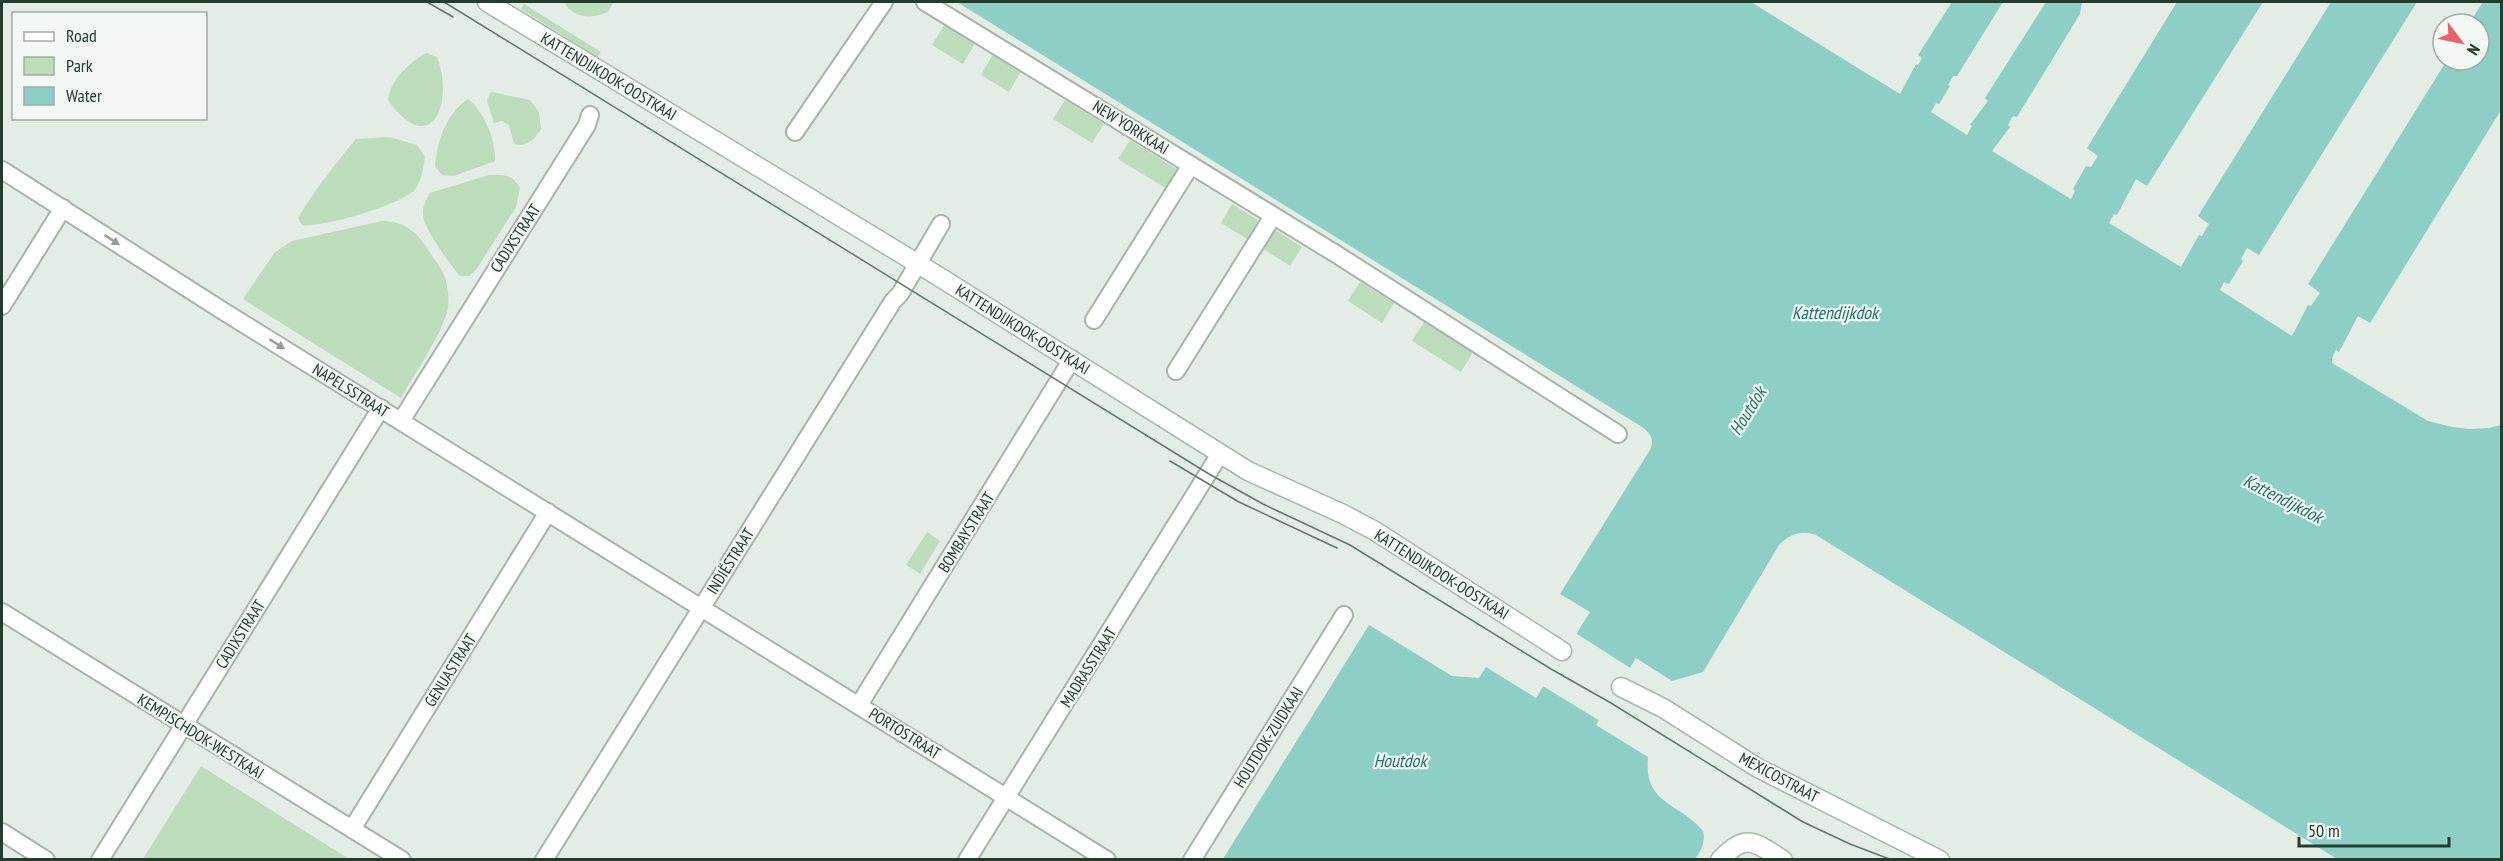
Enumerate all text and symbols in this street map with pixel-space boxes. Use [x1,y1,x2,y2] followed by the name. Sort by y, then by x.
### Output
[12,12,207,120] legend
[2431,12,2491,72] north arrow
[66,24,97,47] text: Road
[537,28,681,124] street label: KATTENDIJKDOK-OOSTKAAI
[2463,41,2484,59] text: N
[66,54,93,77] text: Park
[66,84,102,107] text: Water
[1089,96,1173,158] street label: NEW YORKKAAI
[486,200,544,276] street label: CADIXSTRAAT
[104,234,120,245] one-way arrow
[952,280,1094,378] street label: KATTENDIJKDOK-OOSTKAAI
[1792,301,1880,324] water label: Kattendijkdok
[269,338,285,349] one-way arrow
[309,359,393,421] street label: NAPELSSTRAAT
[1724,381,1772,439] water label: Houtdok
[2240,469,2329,529] water label: Kattendijkdok
[933,488,999,576] street label: BOMBAYSTRAAT
[702,524,758,598] street label: INDIËSTRAAT
[1371,525,1513,623] street label: KATTENDIJKDOK-OOSTKAAI
[211,596,269,672] street label: CADIXSTRAAT
[1056,623,1120,711] street label: MADRASSTRAAT
[420,630,480,710] street label: GENUASTRAAT
[1229,683,1307,791] street label: HOUTDOK-ZUIDKAAI
[134,689,268,783] street label: KEMPISCHDOK-WESTKAAI
[865,703,945,763] street label: PORTOSTRAAT
[1736,748,1822,806] street label: MEXICOSTRAAT
[1374,749,1428,772] water label: Houtdok
[2299,810,2449,848] scale bar
[2308,819,2340,842] text: 50 m

